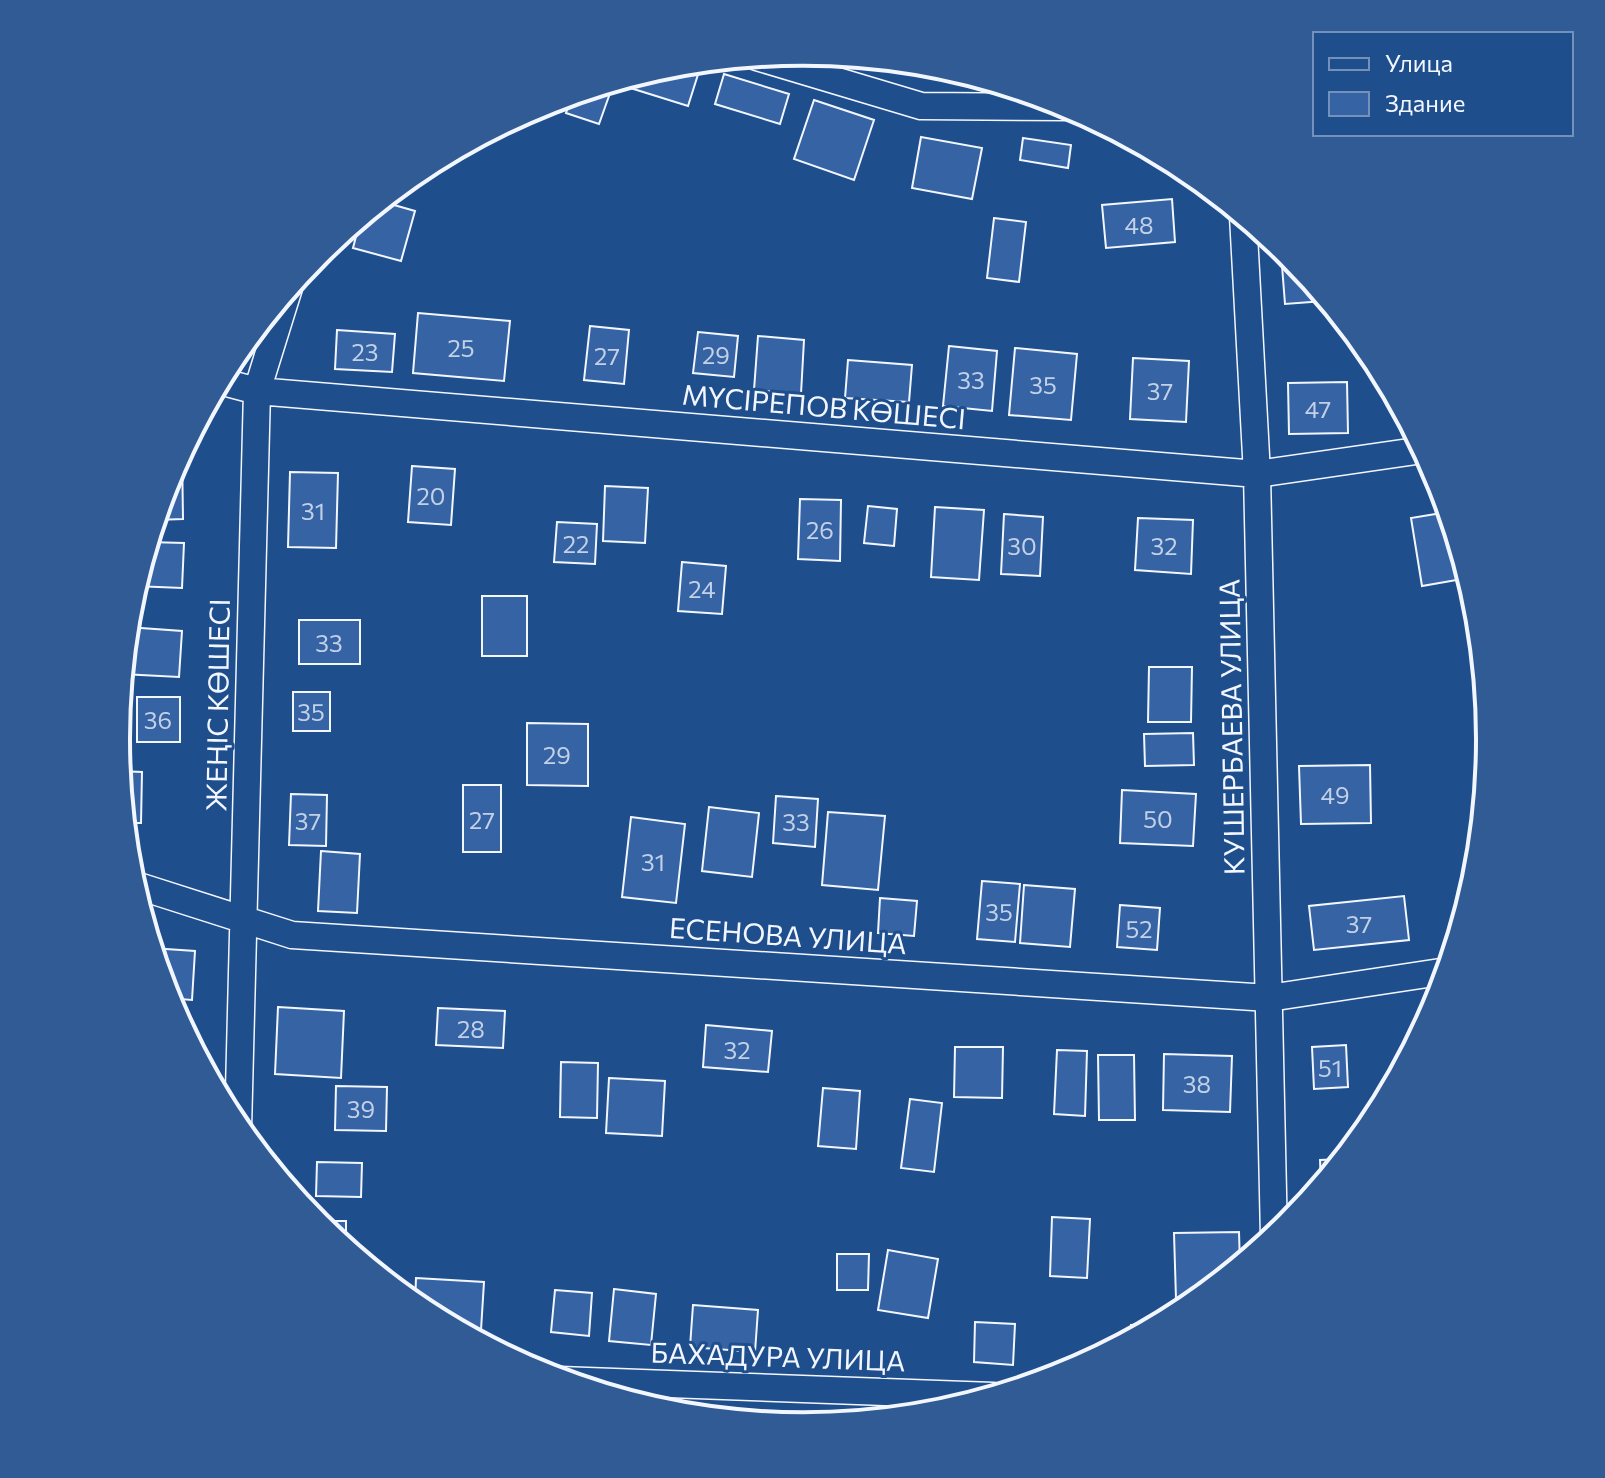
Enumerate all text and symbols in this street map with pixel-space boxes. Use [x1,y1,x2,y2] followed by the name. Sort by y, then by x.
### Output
[1313,32,1573,136] legend
[1385,48,1453,77] text: Улица
[1385,88,1465,117] text: Здание
[1125,210,1153,239] house number: 48
[447,333,475,362] house number: 25
[351,337,379,366] house number: 23
[702,340,730,369] house number: 29
[594,341,620,370] house number: 27
[957,365,985,394] house number: 33
[1029,370,1057,399] house number: 35
[1147,376,1173,405] house number: 37
[681,377,967,435] street label: МҮСІРЕПОВ КӨШЕСІ
[1305,394,1331,423] house number: 47
[417,481,445,510] house number: 20
[301,496,325,525] house number: 31
[806,515,834,544] house number: 26
[563,529,589,558] house number: 22
[1007,531,1037,560] house number: 30
[1151,531,1177,560] house number: 32
[688,574,716,603] house number: 24
[1211,578,1251,876] street label: КУШЕРБАЕВА УЛИЦА
[198,598,236,812] street label: ЖЕҢІС КӨШЕСІ
[315,628,343,657] house number: 33
[297,697,325,726] house number: 35
[144,705,172,734] house number: 36
[543,740,571,769] house number: 29
[1321,780,1349,809] house number: 49
[1143,804,1173,833] house number: 50
[469,805,495,834] house number: 27
[295,806,321,835] house number: 37
[782,807,810,836] house number: 33
[641,847,665,876] house number: 31
[985,897,1013,926] house number: 35
[1346,909,1372,938] house number: 37
[668,910,908,960] street label: ЕСЕНОВА УЛИЦА
[1125,914,1153,943] house number: 52
[457,1014,485,1043] house number: 28
[724,1035,750,1064] house number: 32
[1318,1053,1342,1082] house number: 51
[1183,1069,1211,1098] house number: 38
[347,1094,375,1123] house number: 39
[650,1335,906,1377] street label: БАХАДУРА УЛИЦА

